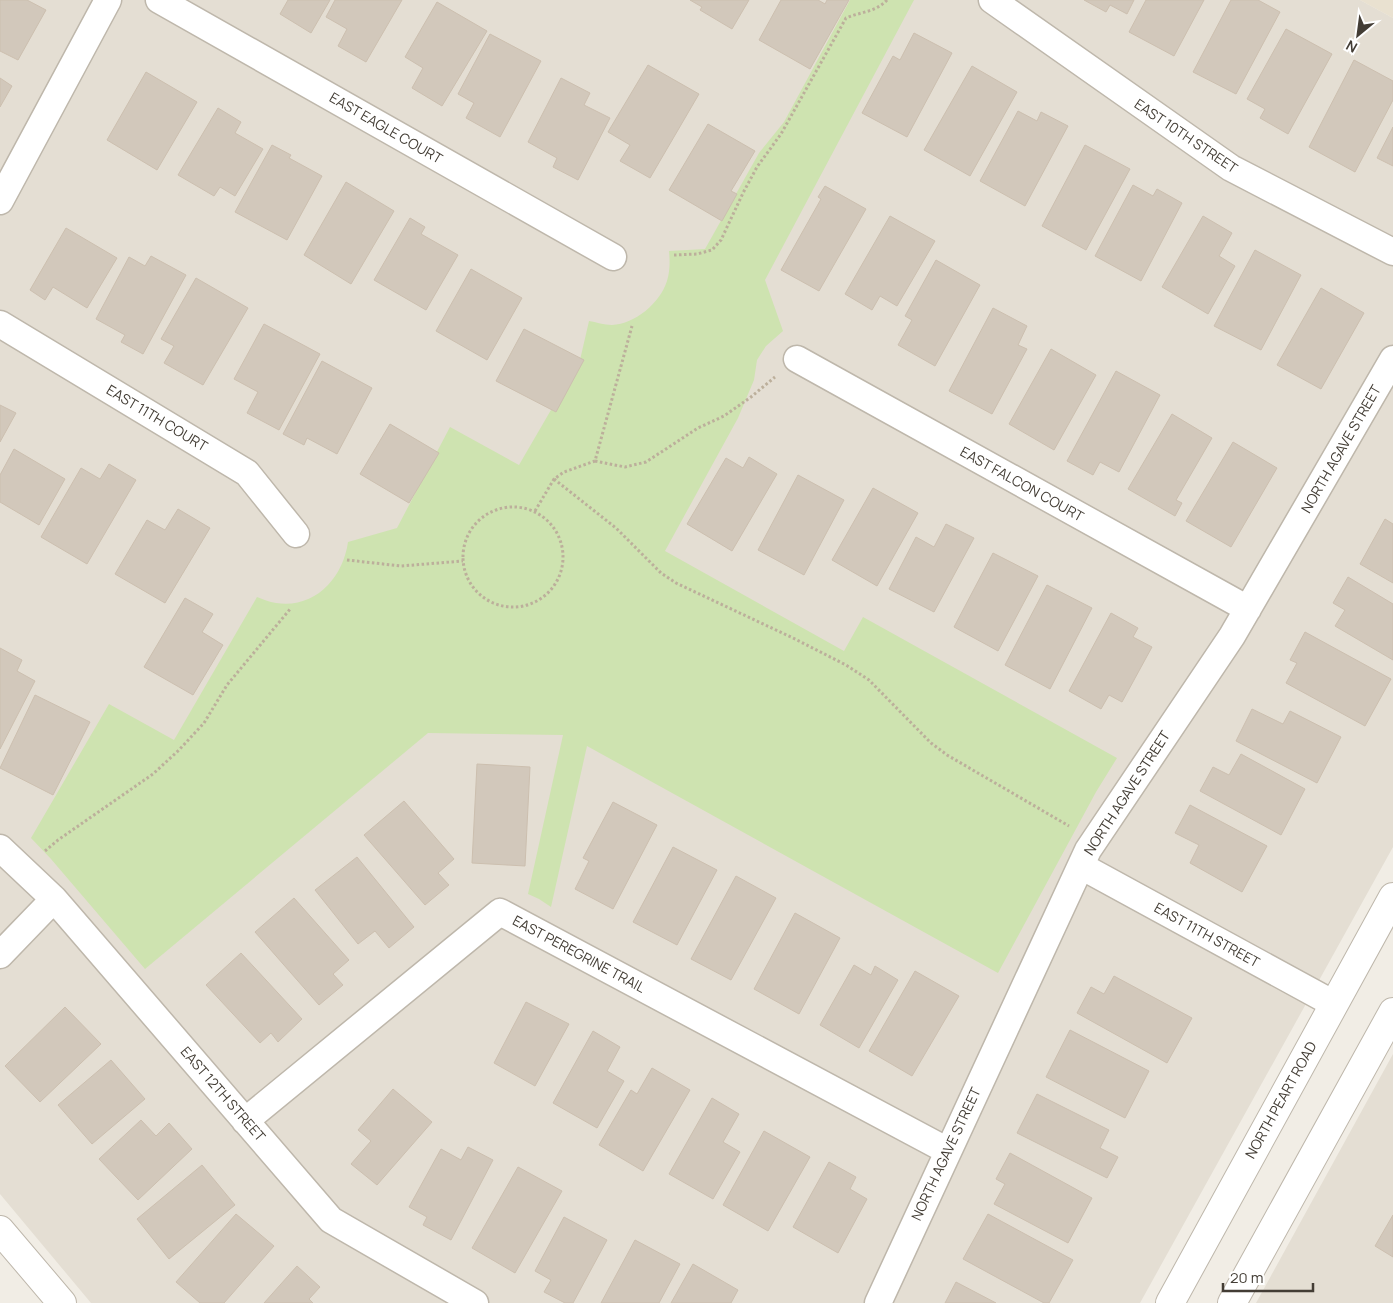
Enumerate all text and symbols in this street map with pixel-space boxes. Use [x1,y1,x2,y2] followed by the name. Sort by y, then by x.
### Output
[1333,10,1383,60] north arrow
[1342,36,1360,58] text: N
[326,87,447,168] street label: EAST EAGLE COURT
[1131,94,1242,178] street label: EAST 10TH STREET
[103,380,212,456] street label: EAST 11TH COURT
[1296,381,1385,516] street label: NORTH AGAVE STREET
[957,442,1088,526] street label: EAST FALCON COURT
[1079,726,1174,859] street label: NORTH AGAVE STREET
[1151,898,1264,972] street label: EAST 11TH STREET
[510,911,649,997] street label: EAST PEREGRINE TRAIL
[1240,1038,1321,1162] street label: NORTH PEART ROAD
[177,1042,270,1146] street label: EAST 12TH STREET
[906,1084,985,1223] street label: NORTH AGAVE STREET
[1223,1260,1313,1292] scale bar
[1230,1267,1263,1288] text: 20 m

